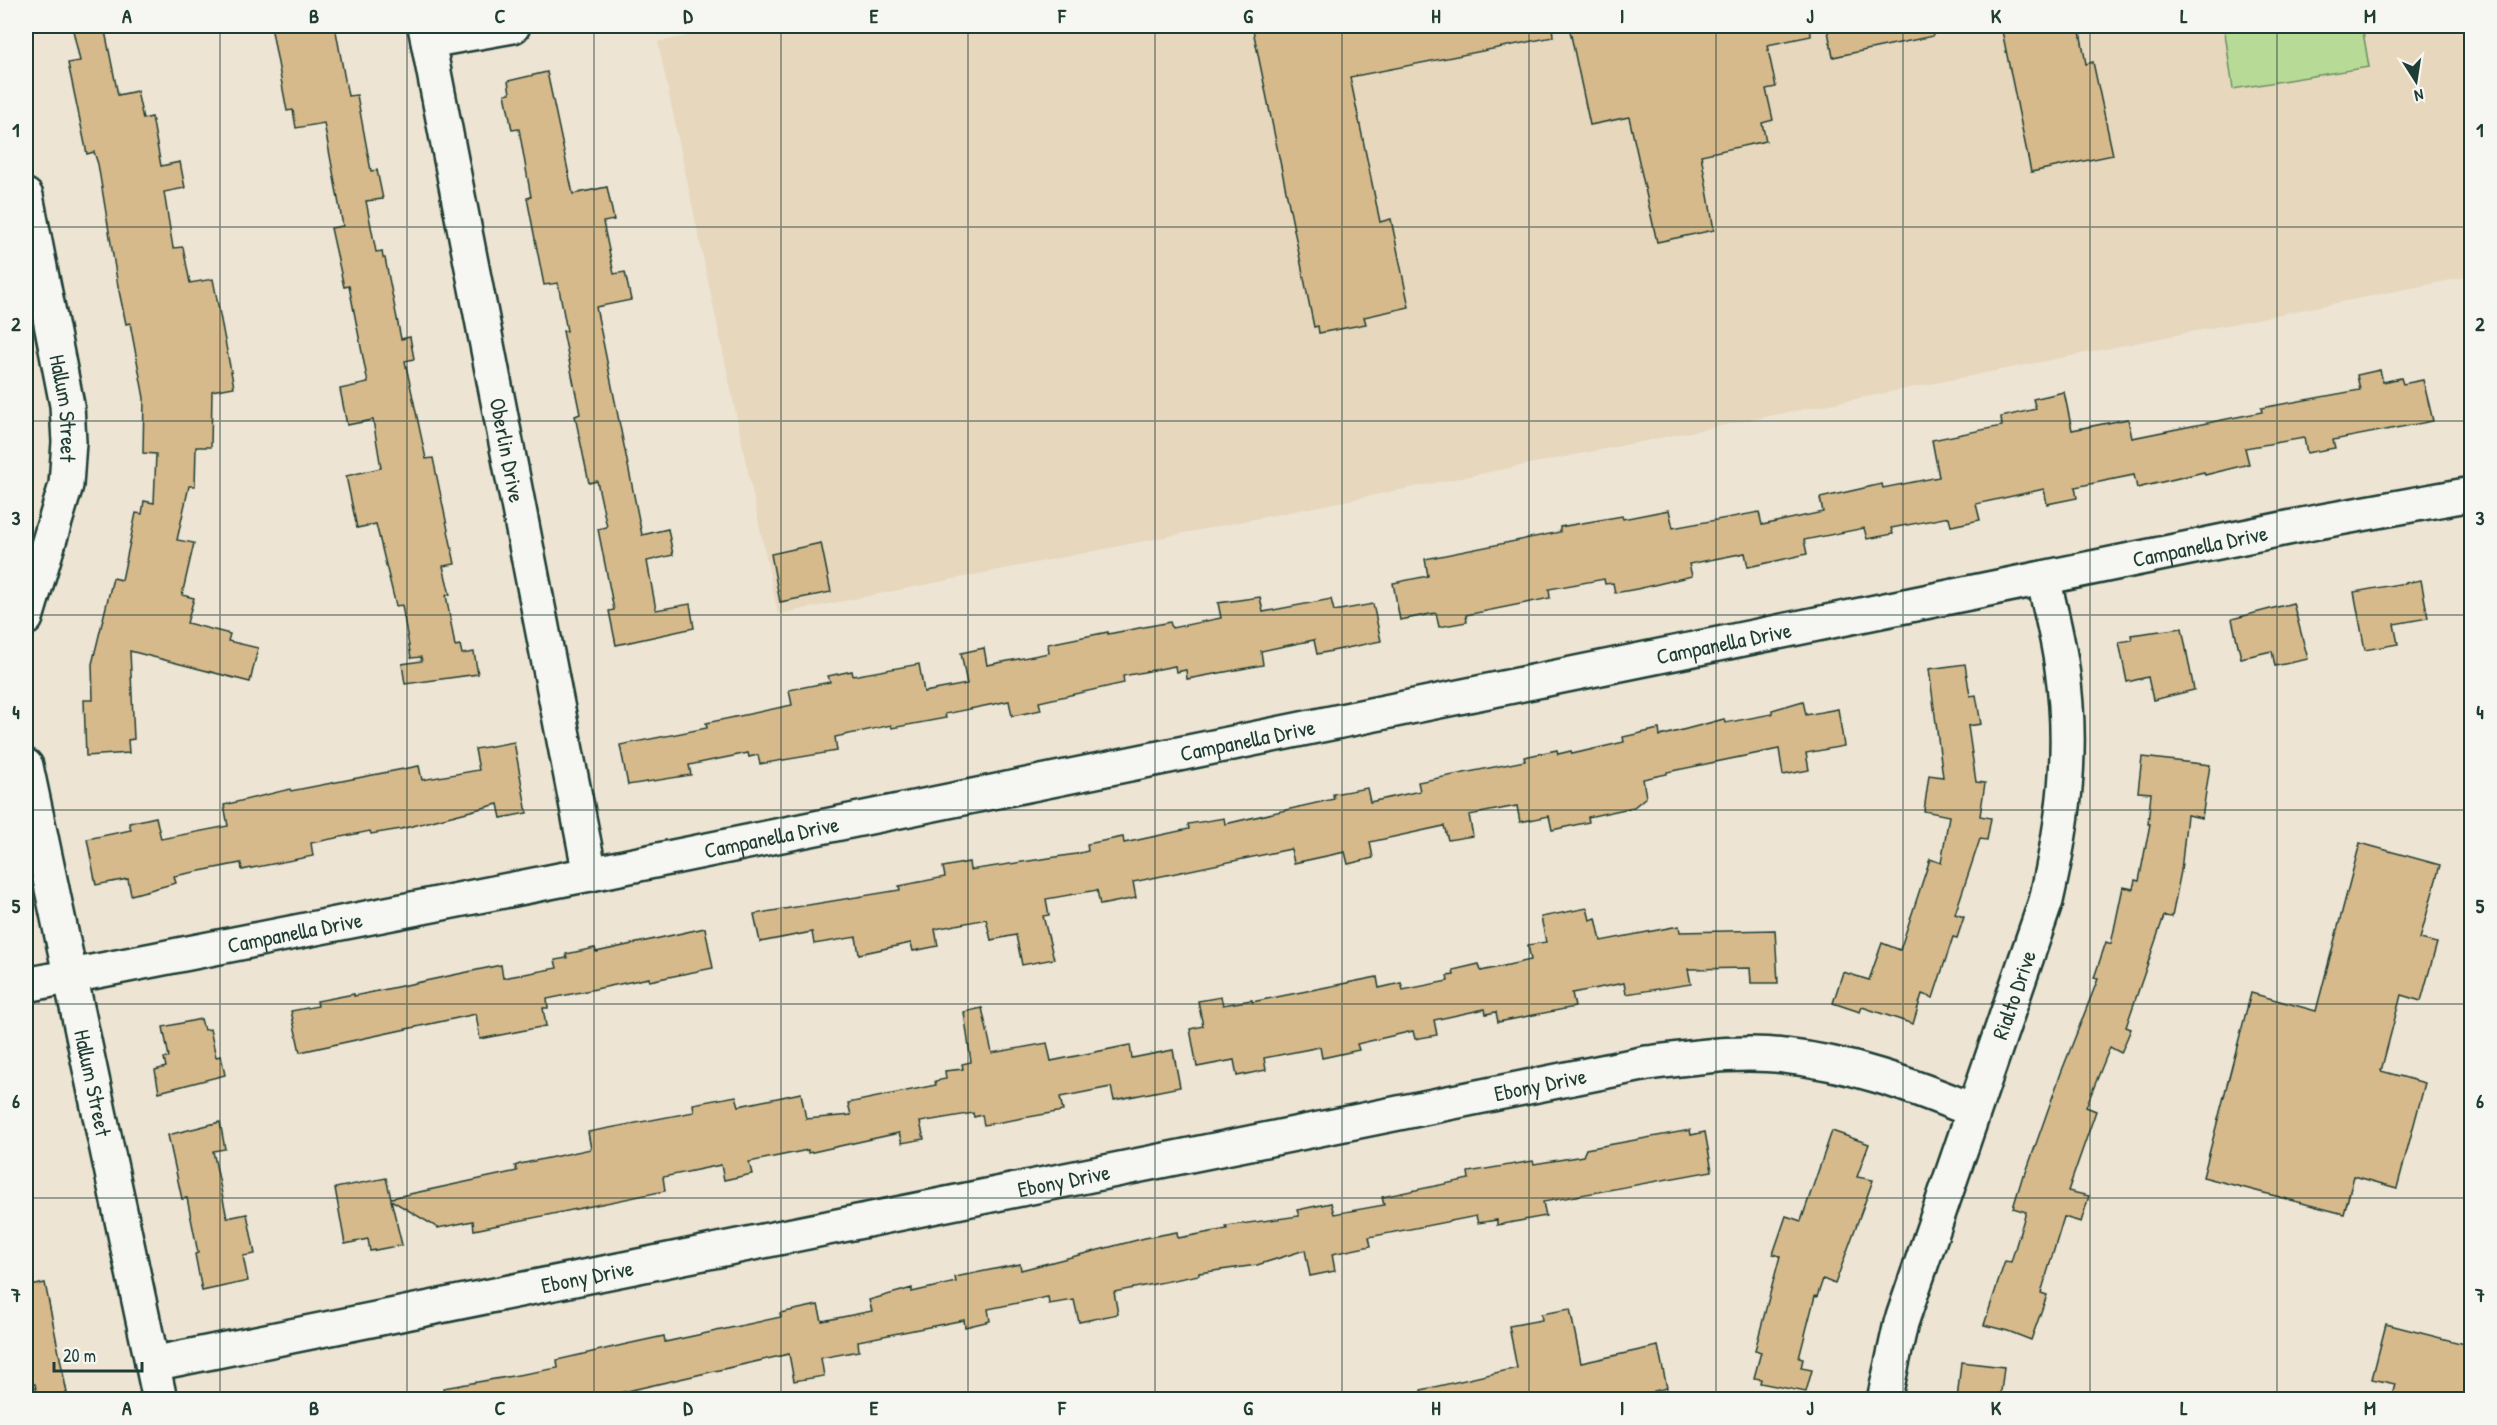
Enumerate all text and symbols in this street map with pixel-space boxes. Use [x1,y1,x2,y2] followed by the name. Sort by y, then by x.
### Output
[122,2,132,29] text: A
[309,2,319,29] text: B
[495,2,506,29] text: C
[683,2,693,29] text: D
[870,2,879,29] text: E
[1057,2,1067,29] text: F
[1243,2,1253,29] text: G
[1431,2,1441,29] text: H
[1620,2,1624,29] text: I
[1806,2,1814,29] text: J
[1991,2,2002,29] text: K
[2180,2,2188,29] text: L
[2364,2,2376,29] text: M
[2386,51,2446,111] north arrow
[2412,84,2426,107] text: N
[12,116,20,143] text: 1
[2476,116,2484,143] text: 1
[11,310,21,337] text: 2
[2475,310,2485,337] text: 2
[42,352,84,464] street label: Hallum Street
[483,395,532,505] street label: Oberlin Drive
[12,504,21,531] text: 3
[2476,504,2485,531] text: 3
[2130,517,2270,574] street label: Campanella Drive
[1654,614,1794,671] street label: Campanella Drive
[12,698,20,725] text: 4
[2476,698,2484,725] text: 4
[1178,712,1318,768] street label: Campanella Drive
[701,809,842,865] street label: Campanella Drive
[12,892,21,919] text: 5
[2476,892,2485,919] text: 5
[225,904,365,960] street label: Campanella Drive
[1985,946,2043,1043] street label: Rialto Drive
[67,1027,119,1140] street label: Hallum Street
[1491,1061,1589,1108] street label: Ebony Drive
[12,1087,20,1114] text: 6
[2476,1087,2484,1114] text: 6
[1015,1156,1113,1204] street label: Ebony Drive
[538,1252,636,1300] street label: Ebony Drive
[10,1281,21,1308] text: 7
[2474,1281,2485,1308] text: 7
[54,1335,142,1373] scale bar
[63,1343,96,1368] text: 20 m
[122,1394,132,1421] text: A
[309,1394,319,1421] text: B
[495,1394,506,1421] text: C
[683,1394,693,1421] text: D
[870,1394,879,1421] text: E
[1057,1394,1067,1421] text: F
[1243,1394,1253,1421] text: G
[1431,1394,1441,1421] text: H
[1620,1394,1624,1421] text: I
[1806,1394,1814,1421] text: J
[1991,1394,2002,1421] text: K
[2180,1394,2188,1421] text: L
[2364,1394,2376,1421] text: M

